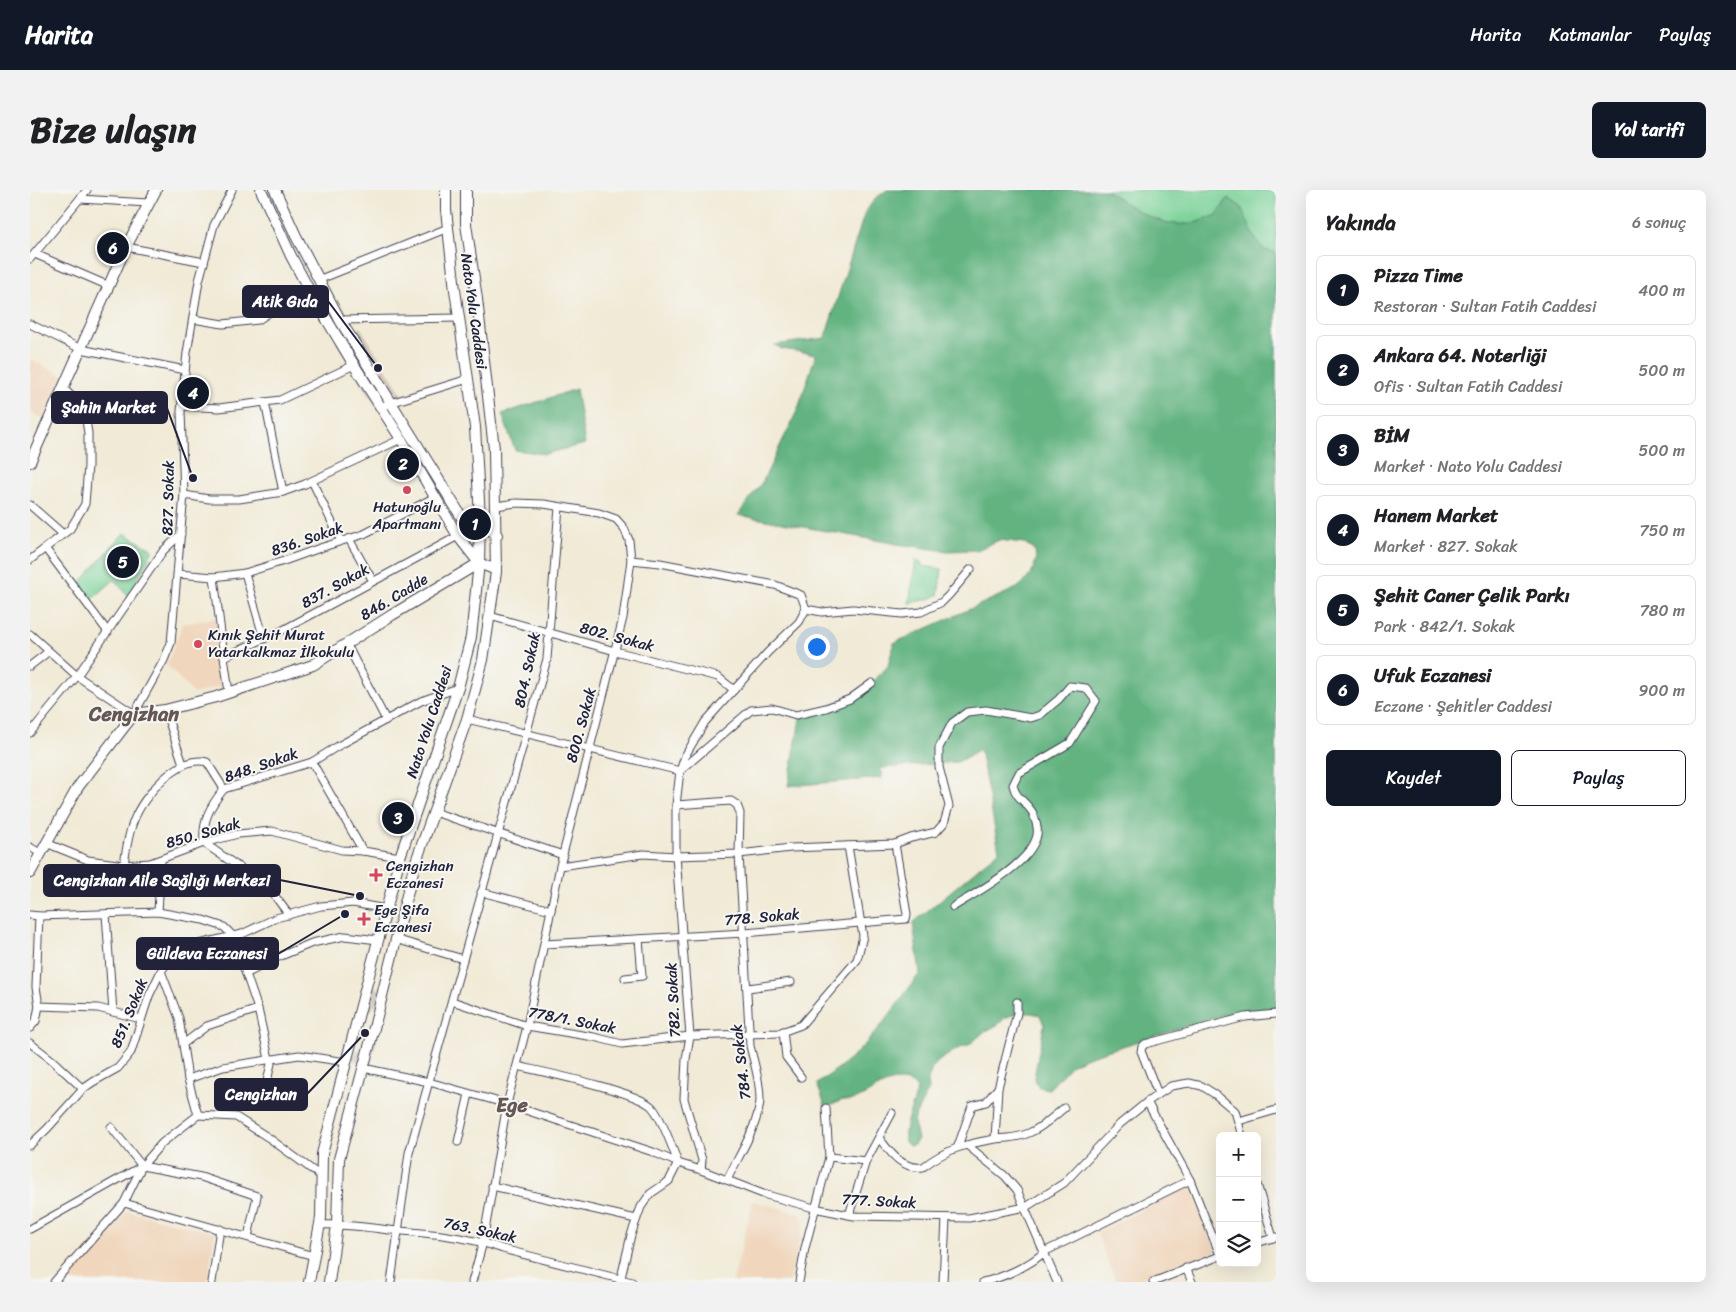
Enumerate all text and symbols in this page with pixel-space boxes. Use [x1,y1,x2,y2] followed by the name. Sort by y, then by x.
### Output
[25,14,93,56] text: Harita
[1470,19,1521,51] text: Harita
[1549,19,1631,51] text: Katmanlar
[1659,19,1711,51] text: Paylaş
[30,99,196,161] text: Bize ulaşın
[1592,102,1706,158] button: Yol tarifi
[1326,204,1396,242] text: Yakında
[1632,208,1686,237] text: 6 sonuç
[97,229,129,267] pin: 6
[453,251,495,371] street label: Nato Yolu Caddesi
[1374,259,1463,292] text: Pizza Time
[1340,276,1346,305] text: 1
[1638,276,1685,305] text: 400 m
[243,286,328,317] callout: Atik Gıda
[251,287,318,316] text: Atik Gıda
[1374,292,1596,321] text: Restoran · Sultan Fatih Caddesi
[1374,339,1546,372] text: Ankara 64. Noterliği
[1338,356,1348,385] text: 2
[1639,356,1685,385] text: 500 m
[1374,372,1562,401] text: Ofis · Sultan Fatih Caddesi
[177,374,209,412] pin: 4
[52,392,167,423] callout: Şahin Market
[60,393,157,422] text: Şahin Market
[1374,419,1410,452] text: BİM
[1339,436,1347,465] text: 3
[1639,436,1685,465] text: 500 m
[387,445,419,483] pin: 2
[1374,452,1562,481] text: Market · Nato Yolu Caddesi
[154,460,182,536] street label: 827. Sokak
[401,484,413,496] marker: Hatunoğlu Apartmanı
[372,494,441,537] place label: Hatunoğlu Apartmanı
[1374,499,1498,532] text: Hanem Market
[459,505,491,543] pin: 1
[267,515,347,563] street label: 836. Sokak
[1338,516,1348,545] text: 4
[1640,516,1685,545] text: 750 m
[1374,532,1518,561] text: Market · 827. Sokak
[107,543,139,581] pin: 5
[296,556,374,615] street label: 837. Sokak
[355,566,433,628] street label: 846. Cadde
[1374,579,1570,612] text: Şehit Caner Çelik Parkı
[1338,596,1348,625] text: 5
[1640,596,1685,625] text: 780 m
[1374,612,1515,641] text: Park · 842/1. Sokak
[577,615,657,659] street label: 802. Sokak
[208,622,354,665] place label: Kınık Şehit Murat Yatarkalkmaz İlkokulu
[506,630,548,710] street label: 804. Sokak
[804,634,830,660] your location
[192,638,204,650] marker: Kınık Şehit Murat Yatarkalkmaz İlkokulu
[1374,659,1491,692] text: Ufuk Eczanesi
[399,662,460,782] street label: Nato Yolu Caddesi
[1338,676,1348,705] text: 6
[1639,676,1685,705] text: 900 m
[558,684,604,766] street label: 800. Sokak
[1374,692,1552,721] text: Eczane · Şehitler Caddesi
[88,697,179,732] district label: Cengizhan
[221,740,301,790] street label: 848. Sokak
[1326,750,1501,806] button: Kaydet
[1511,750,1686,806] button: Paylaş
[382,799,414,837] pin: 3
[163,810,243,856] street label: 850. Sokak
[386,853,453,896] place label: Cengizhan Eczanesi
[44,865,280,896] callout: Cengizhan Aile Sağlığı Merkezi
[53,866,271,895] text: Cengizhan Aile Sağlığı Merkezi
[370,869,382,881] marker: Cengizhan Eczanesi
[374,897,432,940] place label: Ege Şifa Eczanesi
[723,901,801,933] street label: 778. Sokak
[358,913,370,925] marker: Ege Şifa Eczanesi
[137,938,278,969] callout: Güldeva Eczanesi
[146,939,269,968] text: Güldeva Eczanesi
[658,962,688,1038] street label: 782. Sokak
[103,974,155,1052] street label: 851. Sokak
[526,999,618,1041] street label: 778/1. Sokak
[723,1023,759,1101] street label: 784. Sokak
[215,1079,307,1110] callout: Cengizhan
[224,1080,297,1109] text: Cengizhan
[496,1088,528,1123] district label: Ege
[1216,1132,1261,1267] map controls
[1216,1132,1261,1177] button: +
[1216,1177,1261,1222] button: −
[841,1186,917,1216] street label: 777. Sokak
[441,1210,519,1250] street label: 763. Sokak
[1216,1222,1261,1267] button: layers

